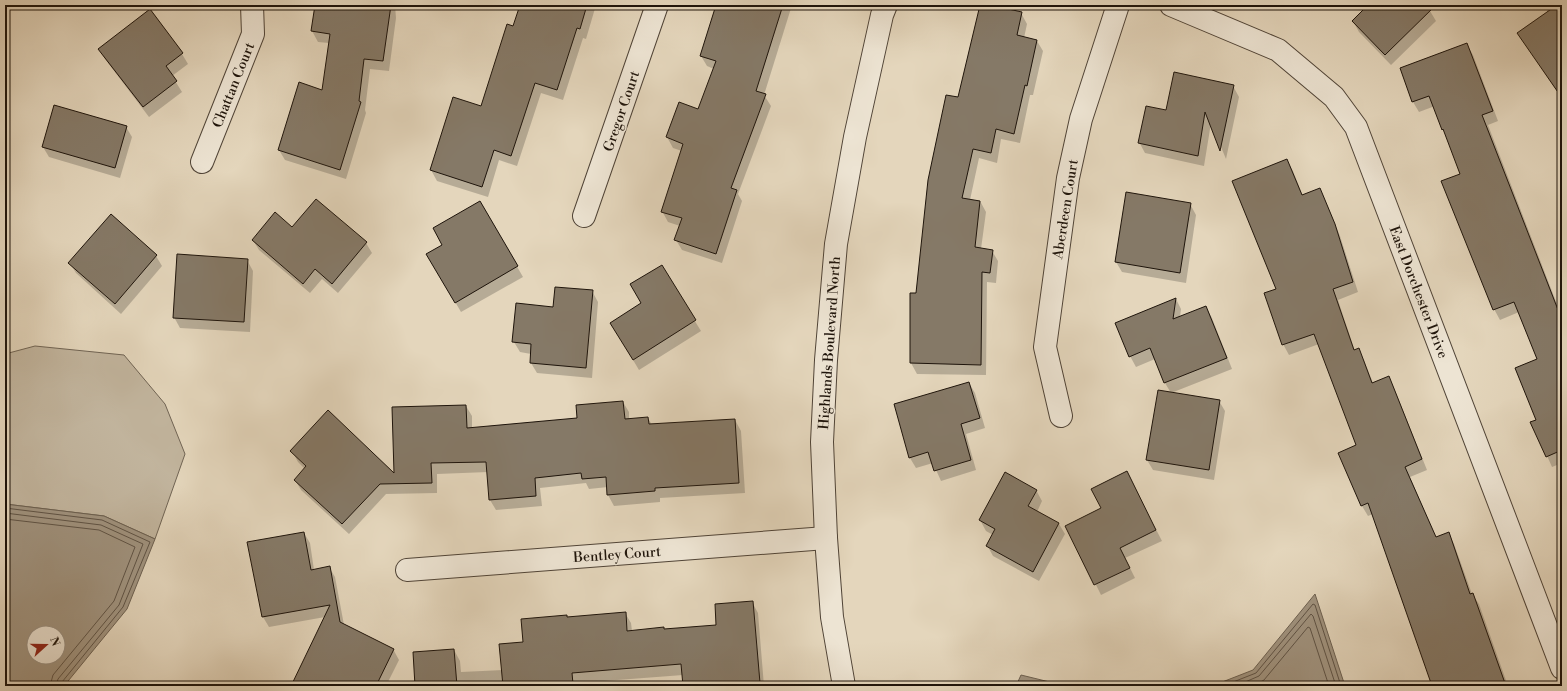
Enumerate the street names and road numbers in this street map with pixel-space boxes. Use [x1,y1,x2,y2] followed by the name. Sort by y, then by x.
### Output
[209,40,259,131] street label: Chattan Court
[600,69,644,154] street label: Gregor Court
[1049,158,1083,261] street label: Aberdeen Court
[1384,224,1452,361] street label: East Dorchester Drive
[815,255,845,430] street label: Highlands Boulevard North
[572,543,662,567] street label: Bentley Court

